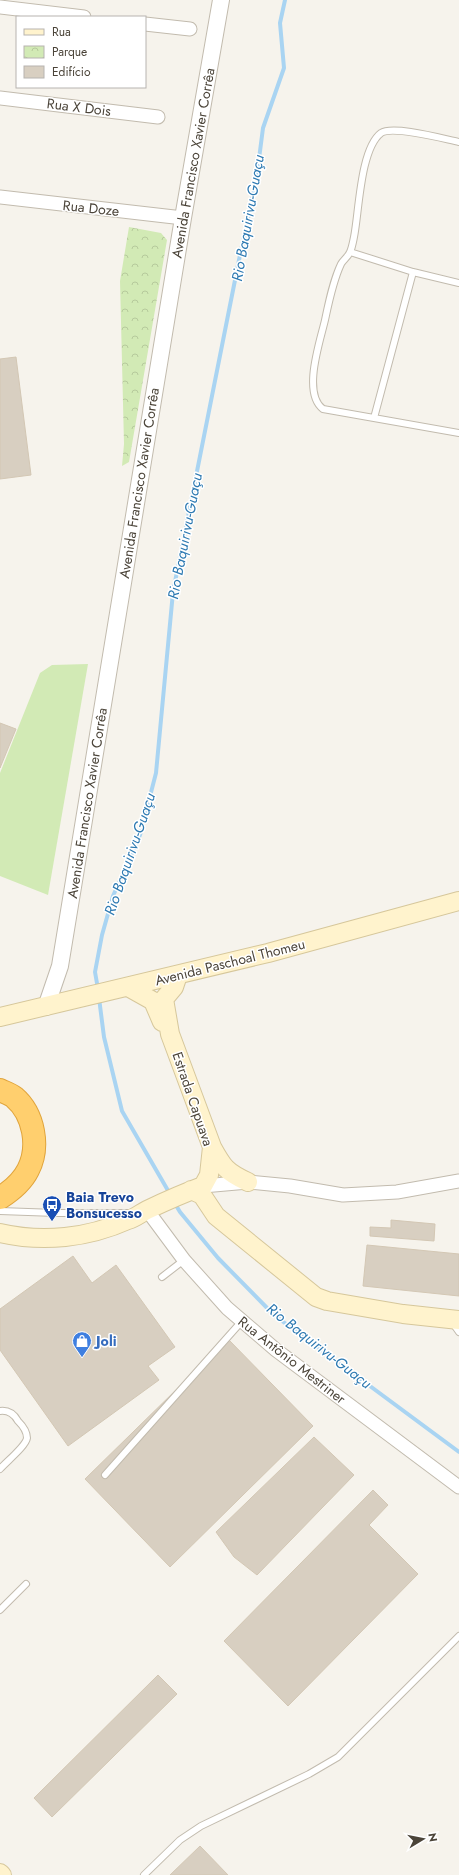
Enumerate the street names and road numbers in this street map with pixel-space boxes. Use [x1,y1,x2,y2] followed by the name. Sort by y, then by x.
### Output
[166,66,220,260] street label: Avenida Francisco Xavier Corrêa
[46,93,113,121] street label: Rua X Dois
[62,195,120,221] street label: Rua Doze
[114,386,164,580] street label: Avenida Francisco Xavier Corrêa
[62,706,112,900] street label: Avenida Francisco Xavier Corrêa
[153,934,307,990] street label: Avenida Paschoal Thomeu
[168,1049,218,1149] street label: Estrada Capuava
[234,1312,350,1409] street label: Rua Antônio Mestriner

